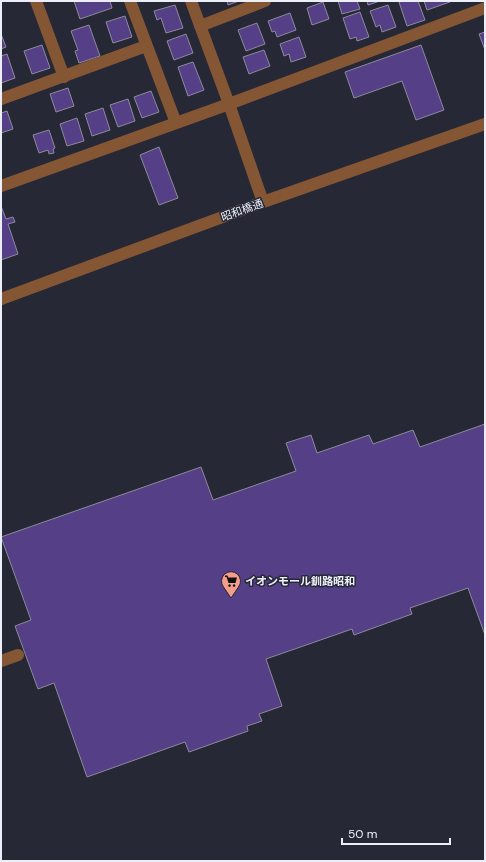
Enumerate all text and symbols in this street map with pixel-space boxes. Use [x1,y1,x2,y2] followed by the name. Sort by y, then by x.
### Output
[219,196,265,224] street label: 昭和橋通
[220,570,242,598] supermarket icon: イオンモール釧路昭和
[245,574,355,588] place label: イオンモール釧路昭和
[342,820,450,846] scale bar
[348,826,377,842] text: 50 m

